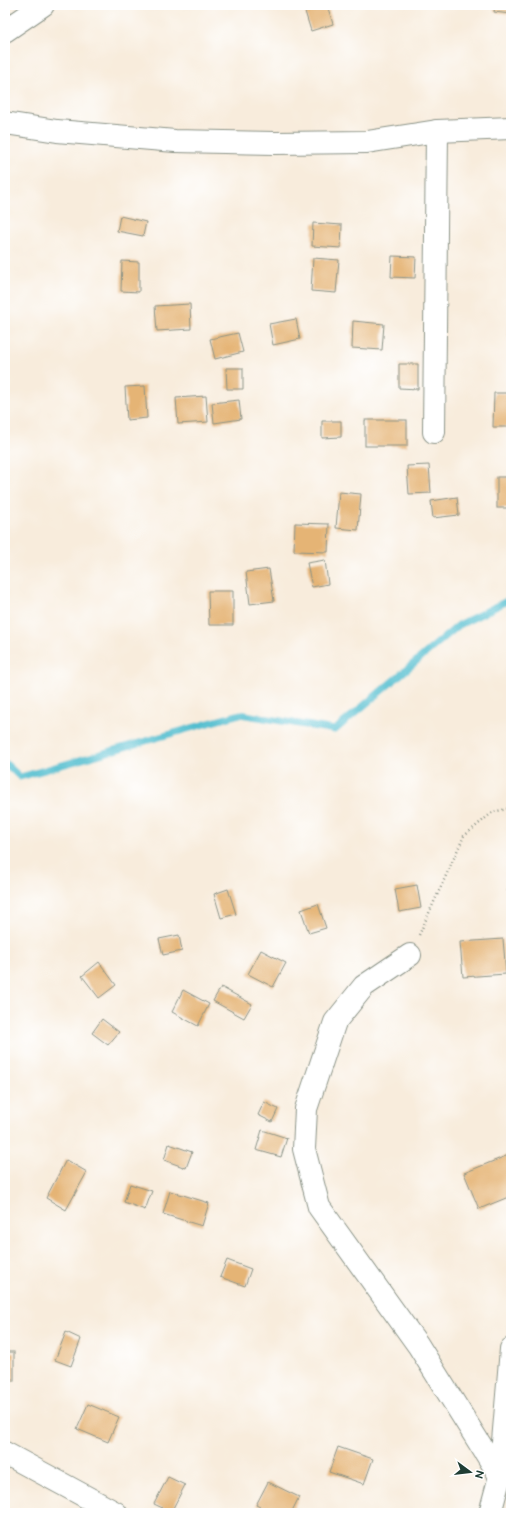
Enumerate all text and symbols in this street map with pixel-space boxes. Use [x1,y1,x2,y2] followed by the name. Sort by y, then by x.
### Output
[450,1452,490,1492] north arrow
[472,1469,487,1480] text: N

